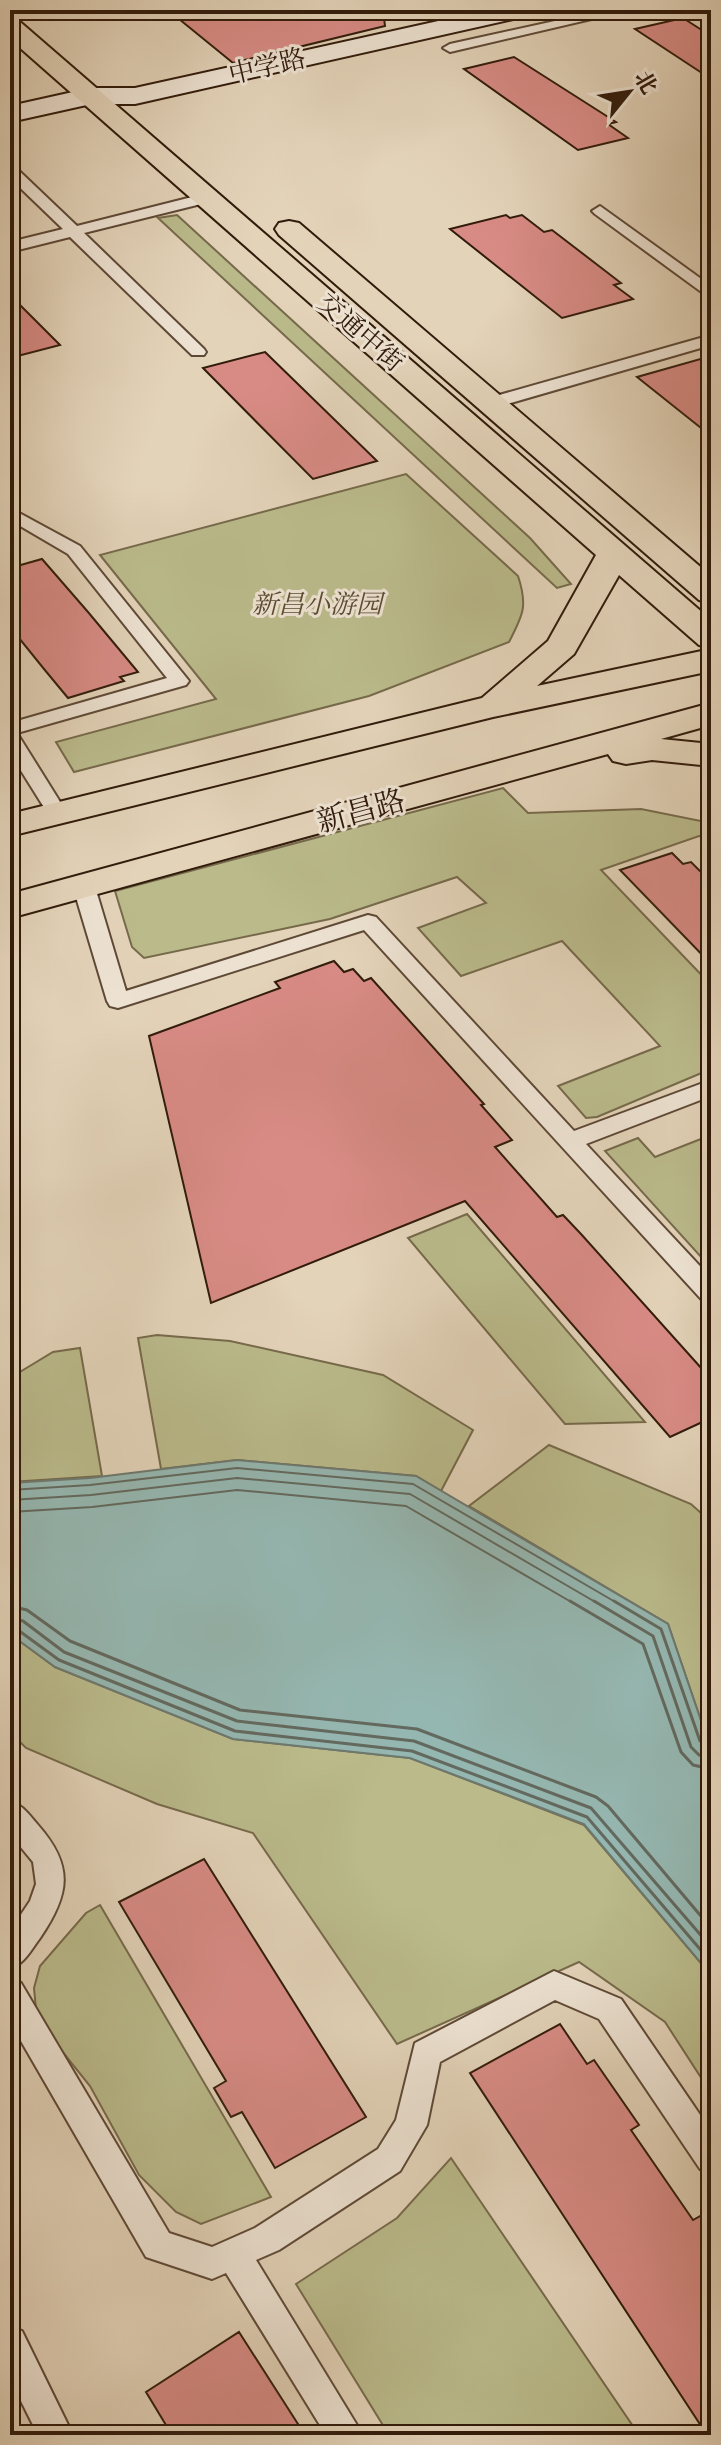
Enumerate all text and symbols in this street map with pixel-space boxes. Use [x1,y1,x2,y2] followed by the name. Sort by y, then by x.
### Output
[226,43,309,92] street label: 中学路
[589,52,669,132] north arrow
[628,66,662,99] text: 北
[310,287,410,380] street label: 交通中街
[252,589,386,622] park label: 新昌小游园
[313,783,410,842] street label: 新昌路

